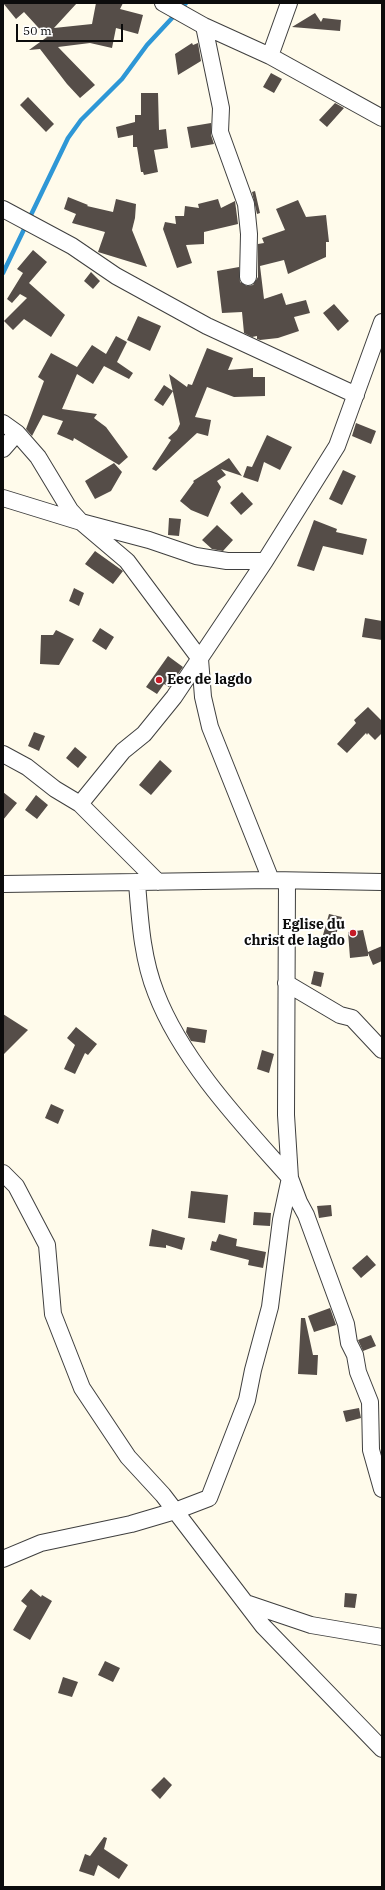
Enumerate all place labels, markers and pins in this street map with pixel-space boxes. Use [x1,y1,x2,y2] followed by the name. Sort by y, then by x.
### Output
[167,672,252,688] place label: Eec de lagdo
[154,675,164,685] marker: Eec de lagdo
[244,917,345,950] place label: Eglise du christ de lagdo
[348,928,358,938] marker: Eglise du christ de lagdo

